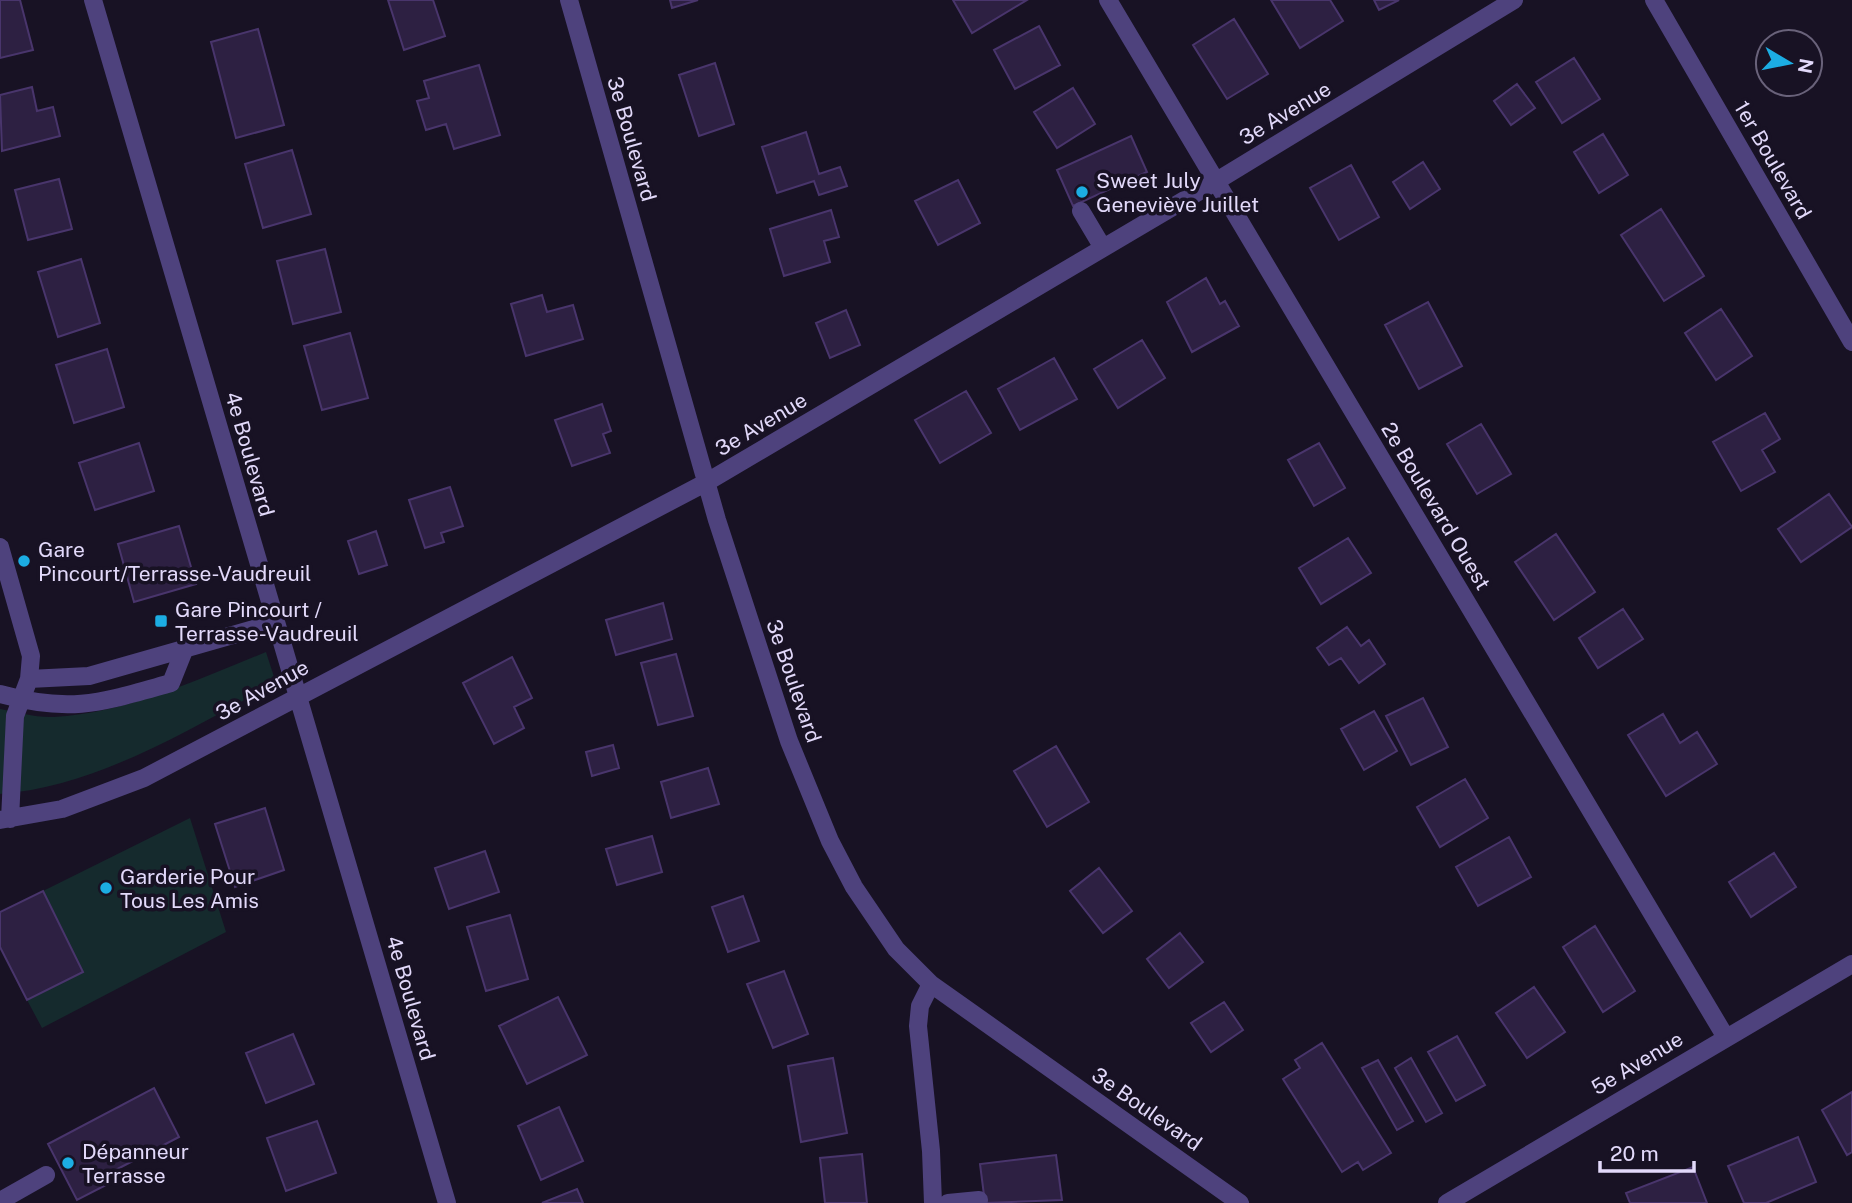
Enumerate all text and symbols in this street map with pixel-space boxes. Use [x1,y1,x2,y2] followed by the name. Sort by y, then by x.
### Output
[1754,28,1824,98] north arrow
[1794,57,1818,75] text: N
[602,74,662,204] street label: 3e Boulevard
[1235,76,1335,150] street label: 3e Avenue
[1729,97,1817,223] street label: 1er Boulevard
[1096,168,1259,217] place label: Sweet July Geneviève Juillet
[1074,184,1090,200] marker: Sweet July Geneviève Juillet
[711,387,811,461] street label: 3e Avenue
[220,389,280,519] street label: 4e Boulevard
[1376,418,1496,594] street label: 2e Boulevard Ouest
[38,537,311,586] place label: Gare Pincourt/Terrasse-Vaudreuil
[16,553,32,569] marker: Gare Pincourt/Terrasse-Vaudreuil
[175,597,359,646] place label: Gare Pincourt / Terrasse-Vaudreuil
[153,613,169,629] marker: Gare Pincourt / Terrasse-Vaudreuil
[761,616,827,746] street label: 3e Boulevard
[211,654,313,726] street label: 3e Avenue
[120,864,259,913] place label: Garderie Pour Tous Les Amis
[98,880,114,896] marker: Garderie Pour Tous Les Amis
[381,933,441,1063] street label: 4e Boulevard
[1587,1026,1687,1100] street label: 5e Avenue
[1087,1062,1207,1156] street label: 3e Boulevard
[1600,1130,1694,1174] scale bar
[82,1139,189,1188] place label: Dépanneur Terrasse
[1610,1141,1659,1166] text: 20 m
[60,1155,76,1171] marker: Dépanneur Terrasse

